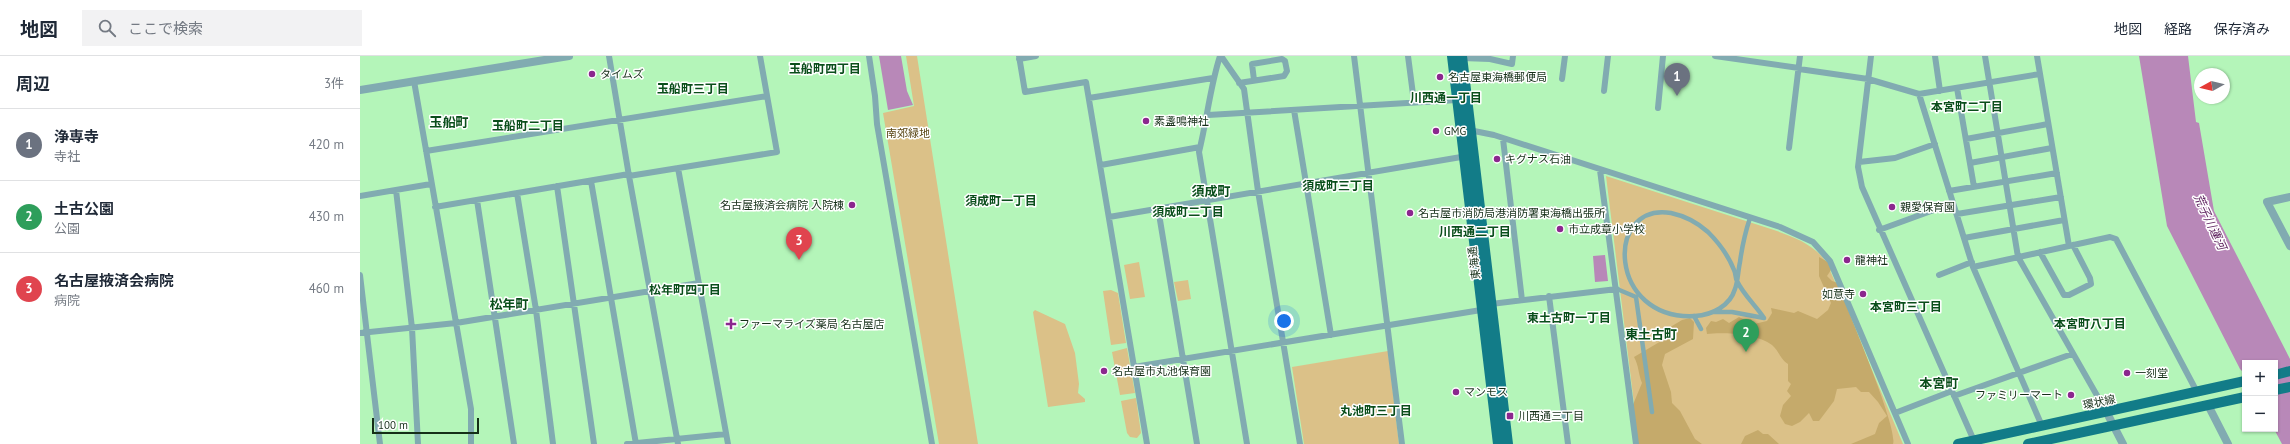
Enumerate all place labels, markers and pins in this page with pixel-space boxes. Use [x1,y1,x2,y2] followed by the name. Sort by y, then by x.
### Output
[1664,63,1690,96] pin: 1
[600,67,644,81] place label: タイムズ
[587,69,597,79] marker: タイムズ
[1448,70,1547,84] place label: 名古屋東海橋郵便局
[1435,72,1445,82] marker: 名古屋東海橋郵便局
[1154,114,1209,128] place label: 素盞鳴神社
[1141,116,1151,126] marker: 素盞鳴神社
[1444,124,1466,138] place label: GMG
[1431,126,1441,136] marker: GMG
[1505,152,1571,166] place label: キグナス石油
[1492,154,1502,164] marker: キグナス石油
[720,198,844,212] place label: 名古屋掖済会病院 入院棟
[847,200,857,210] marker: 名古屋掖済会病院 入院棟
[1900,200,1955,214] place label: 親愛保育園
[1887,202,1897,212] marker: 親愛保育園
[1418,206,1606,220] place label: 名古屋市消防局港消防署東海橋出張所
[1405,208,1415,218] marker: 名古屋市消防局港消防署東海橋出張所
[1568,222,1645,236] place label: 市立成章小学校
[1555,224,1565,234] marker: 市立成章小学校
[786,227,812,260] pin: 3
[1855,253,1888,267] place label: 龍神社
[1842,255,1852,265] marker: 龍神社
[1822,287,1855,301] place label: 如意寺
[1858,289,1868,299] marker: 如意寺
[739,317,885,331] place label: ファーマライズ薬局 名古屋店
[726,319,736,329] marker: ファーマライズ薬局 名古屋店
[1733,319,1759,352] pin: 2
[1112,364,1211,378] place label: 名古屋市丸池保育園
[1099,366,1109,376] marker: 名古屋市丸池保育園
[2135,366,2168,380] place label: 一刻堂
[2122,368,2132,378] marker: 一刻堂
[1464,385,1508,399] place label: マンモス
[1451,387,1461,397] marker: マンモス
[1975,388,2063,402] place label: ファミリーマート
[2066,390,2076,400] marker: ファミリーマート
[1518,409,1584,423] place label: 川西通三丁目
[1505,411,1515,421] marker: 川西通三丁目

